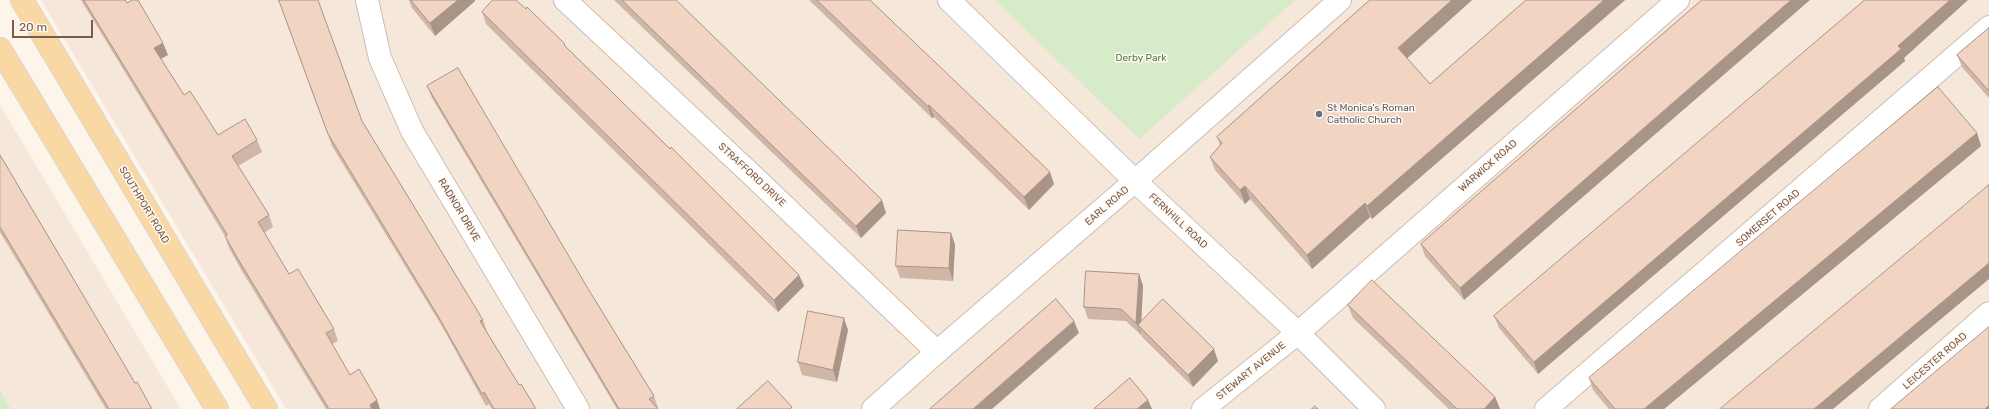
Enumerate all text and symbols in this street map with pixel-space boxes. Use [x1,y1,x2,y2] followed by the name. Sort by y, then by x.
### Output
[14,12,95,38] scale bar
[19,20,47,34] text: 20 m
[1116,52,1166,64] park label: Derby Park
[1327,102,1415,126] place label: St Monica's Roman Catholic Church
[1314,109,1324,119] marker: St Monica's Roman Catholic Church
[1456,137,1520,195] street label: WARWICK ROAD
[716,141,788,209] street label: STRAFFORD DRIVE
[116,164,172,246] street label: SOUTHPORT ROAD
[435,176,483,244] street label: RADNOR DRIVE
[1083,184,1131,228] street label: EARL ROAD
[1734,187,1802,249] street label: SOMERSET ROAD
[1146,191,1210,251] street label: FERNHILL ROAD
[1901,330,1969,392] street label: LEICESTER ROAD
[1214,339,1288,403] street label: STEWART AVENUE

